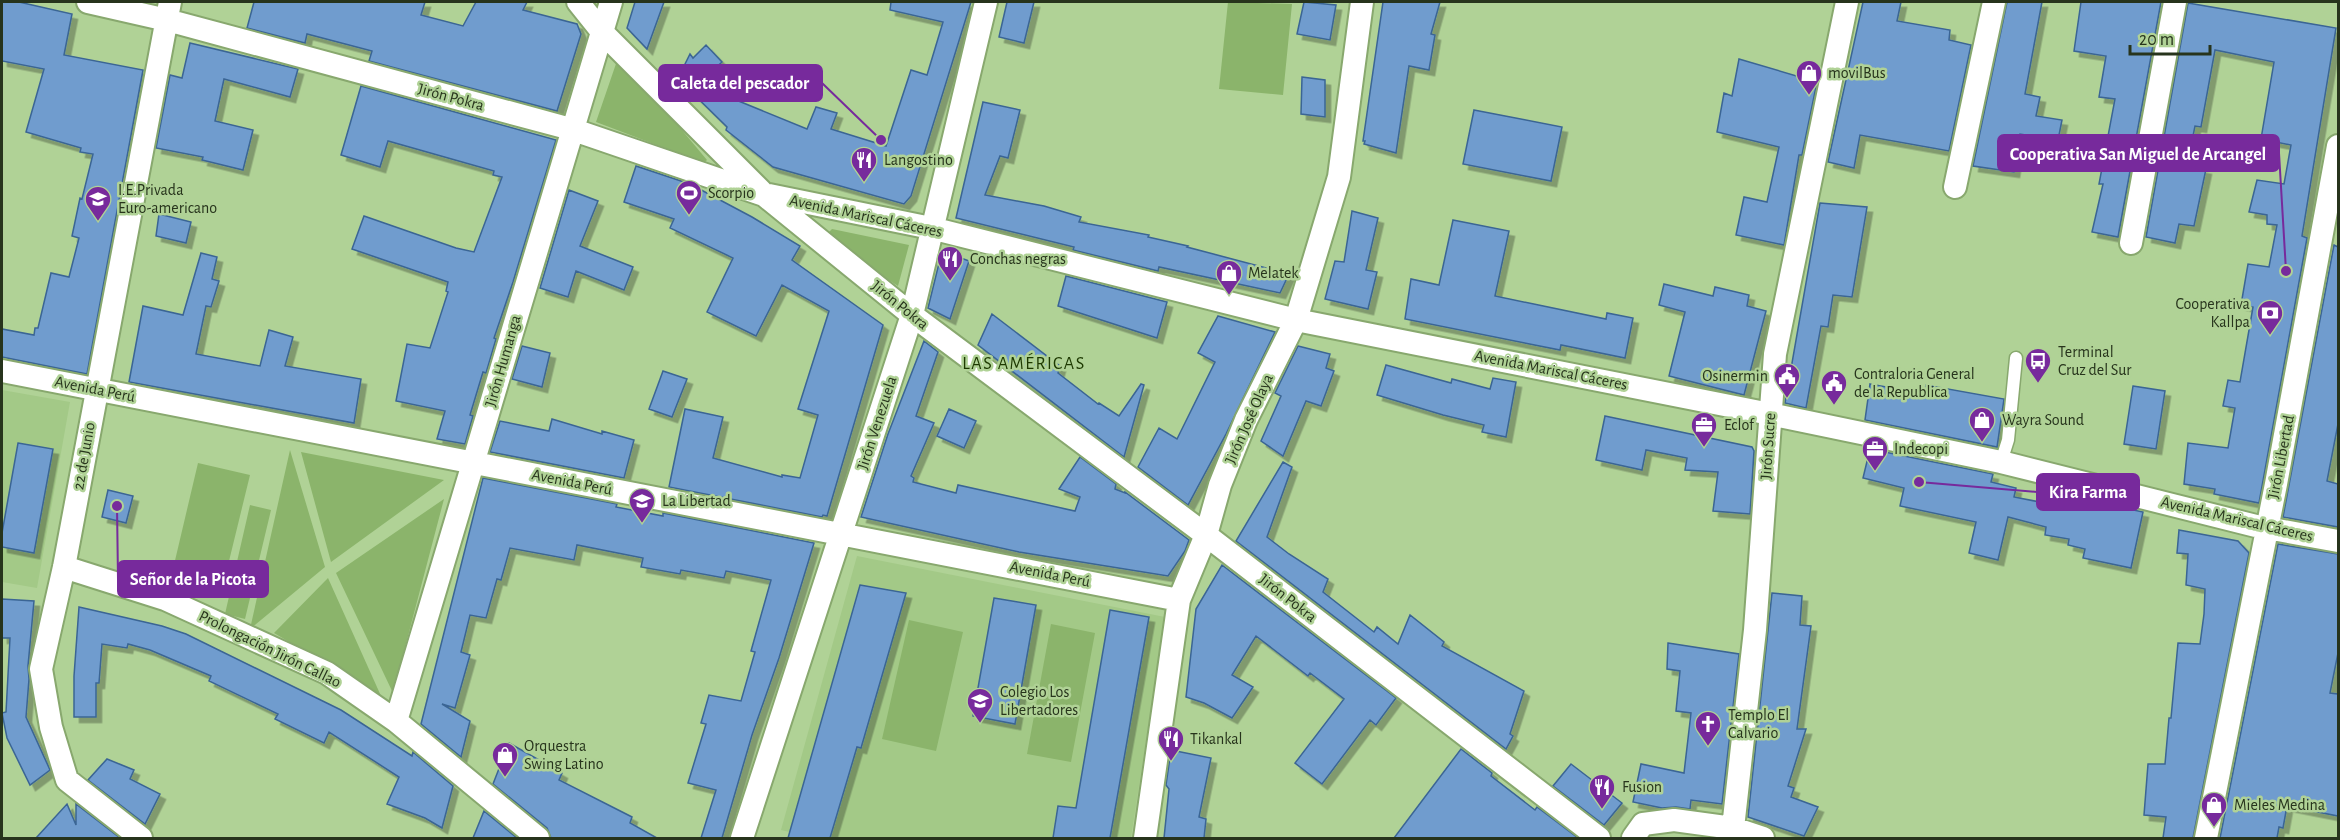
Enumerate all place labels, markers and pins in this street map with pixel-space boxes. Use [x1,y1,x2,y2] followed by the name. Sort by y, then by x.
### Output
[1794,58,1824,96] shop icon: movilBus
[659,65,822,101] callout: Caleta del pescador
[1828,65,1886,81] place label: movilBus
[1998,135,2279,171] callout: Cooperativa San Miguel de Arcangel
[849,145,879,183] restaurant icon: Langostino
[884,152,953,168] place label: Langostino
[674,178,704,216] sports icon: Scorpio
[118,182,217,216] place label: I.E.Privada Euro-americano
[83,184,113,222] school or university icon: I.E.Privada Euro-americano
[708,185,754,201] place label: Scorpio
[935,244,965,282] restaurant icon: Conchas negras
[970,251,1066,267] place label: Conchas negras
[1214,258,1244,296] shop icon: Melatek
[1248,265,1299,281] place label: Melatek
[2176,296,2250,330] place label: Cooperativa Kallpa
[2255,298,2285,336] bank icon: Cooperativa Kallpa
[2058,344,2132,378] place label: Terminal Cruz del Sur
[2023,346,2053,384] bus stop icon: Terminal Cruz del Sur
[1772,361,1802,399] public building icon: Osinermin
[1854,366,1975,400] place label: Contraloria General de la Republica
[1702,368,1768,384] place label: Osinermin
[1819,368,1849,406] public building icon: Contraloria General de la Republica
[1967,405,1997,443] shop icon: Wayra Sound
[1689,410,1719,448] office icon: Eclof
[2002,412,2084,429] place label: Wayra Sound
[1724,417,1755,433] place label: Eclof
[1860,434,1890,472] office icon: Indecopi
[1894,441,1948,457] place label: Indecopi
[2037,474,2139,510] callout: Kira Farma
[627,486,657,524] school or university icon: La Libertad
[662,493,731,509] place label: La Libertad
[118,561,268,597] callout: Señor de la Picota
[1000,684,1078,718] place label: Colegio Los Libertadores
[965,686,995,724] school or university icon: Colegio Los Libertadores
[1728,707,1789,741] place label: Templo El Calvario
[1693,709,1723,747] church icon: Templo El Calvario
[1156,724,1186,762] restaurant icon: Tikankal
[1190,731,1243,747] place label: Tikankal
[524,738,604,772] place label: Orquestra Swing Latino
[490,740,520,778] shop icon: Orquestra Swing Latino
[1587,772,1617,810] restaurant icon: Fusion
[1622,779,1662,795] place label: Fusion
[2199,790,2229,828] shop icon: Mieles Medina
[2234,797,2325,813] place label: Mieles Medina

